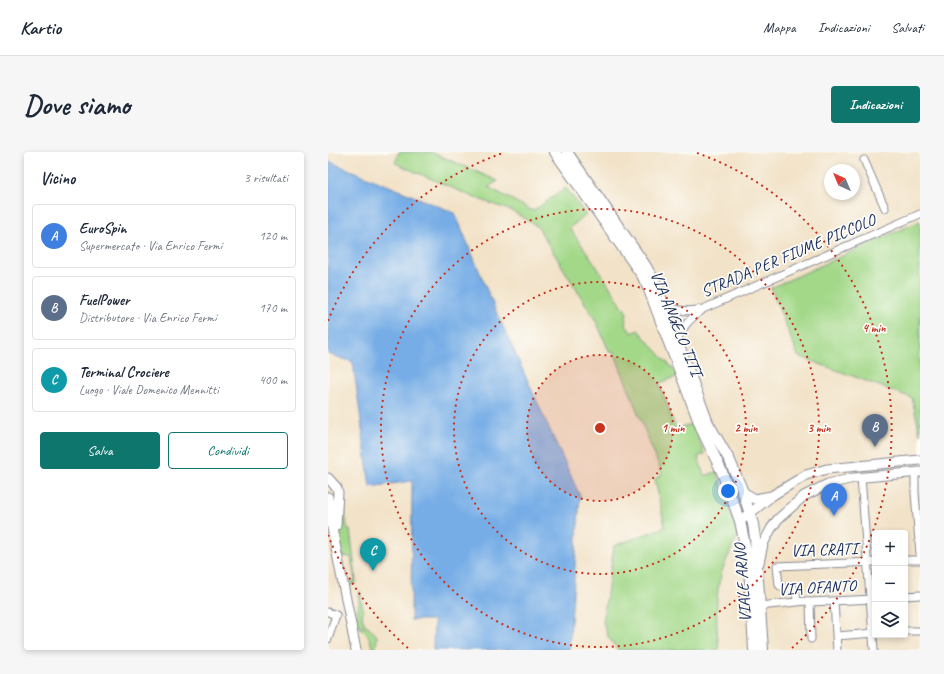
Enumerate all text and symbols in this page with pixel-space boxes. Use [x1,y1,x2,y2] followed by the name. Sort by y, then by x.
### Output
[20,16,61,40] text: Kartio
[763,19,796,36] text: Mappa
[818,19,869,36] text: Indicazioni
[891,19,924,36] text: Salvati
[831,86,920,123] button: Indicazioni
[24,87,130,122] text: Dove siamo
[824,164,860,200] north arrow
[40,168,75,189] text: Vicino
[244,170,288,186] text: 3 risultati
[698,209,880,302] street label: STRADA PER FIUME PICCOLO
[79,219,126,238] text: EuroSpin
[51,228,57,244] text: A
[259,228,287,244] text: 120 m
[79,238,222,254] text: Supermercato · Via Enrico Fermi
[646,268,709,383] street label: VIA ANGELO TITI
[79,291,129,310] text: FuelPower
[51,300,57,316] text: B
[259,300,287,316] text: 170 m
[79,310,217,326] text: Distributore · Via Enrico Fermi
[863,320,886,336] text: 4 min
[79,363,169,382] text: Terminal Crociere
[51,372,57,388] text: C
[259,372,287,388] text: 400 m
[79,382,219,398] text: Luogo · Viale Domenico Mennitti
[862,414,888,447] pin: B
[662,420,685,436] text: 1 min
[735,420,758,436] text: 2 min
[808,420,831,436] text: 3 min
[593,421,607,435] centre of rings
[40,432,160,469] button: Salva
[168,432,288,469] button: Condividi
[718,481,738,501] your location
[821,483,847,516] pin: A
[872,530,908,638] map controls
[872,530,908,566] button: +
[360,538,386,571] pin: C
[790,538,862,561] street label: VIA CRATI
[729,541,756,623] street label: VIALE ARNO
[872,566,908,602] button: −
[778,575,858,600] street label: VIA OFANTO
[872,602,908,638] button: layers

